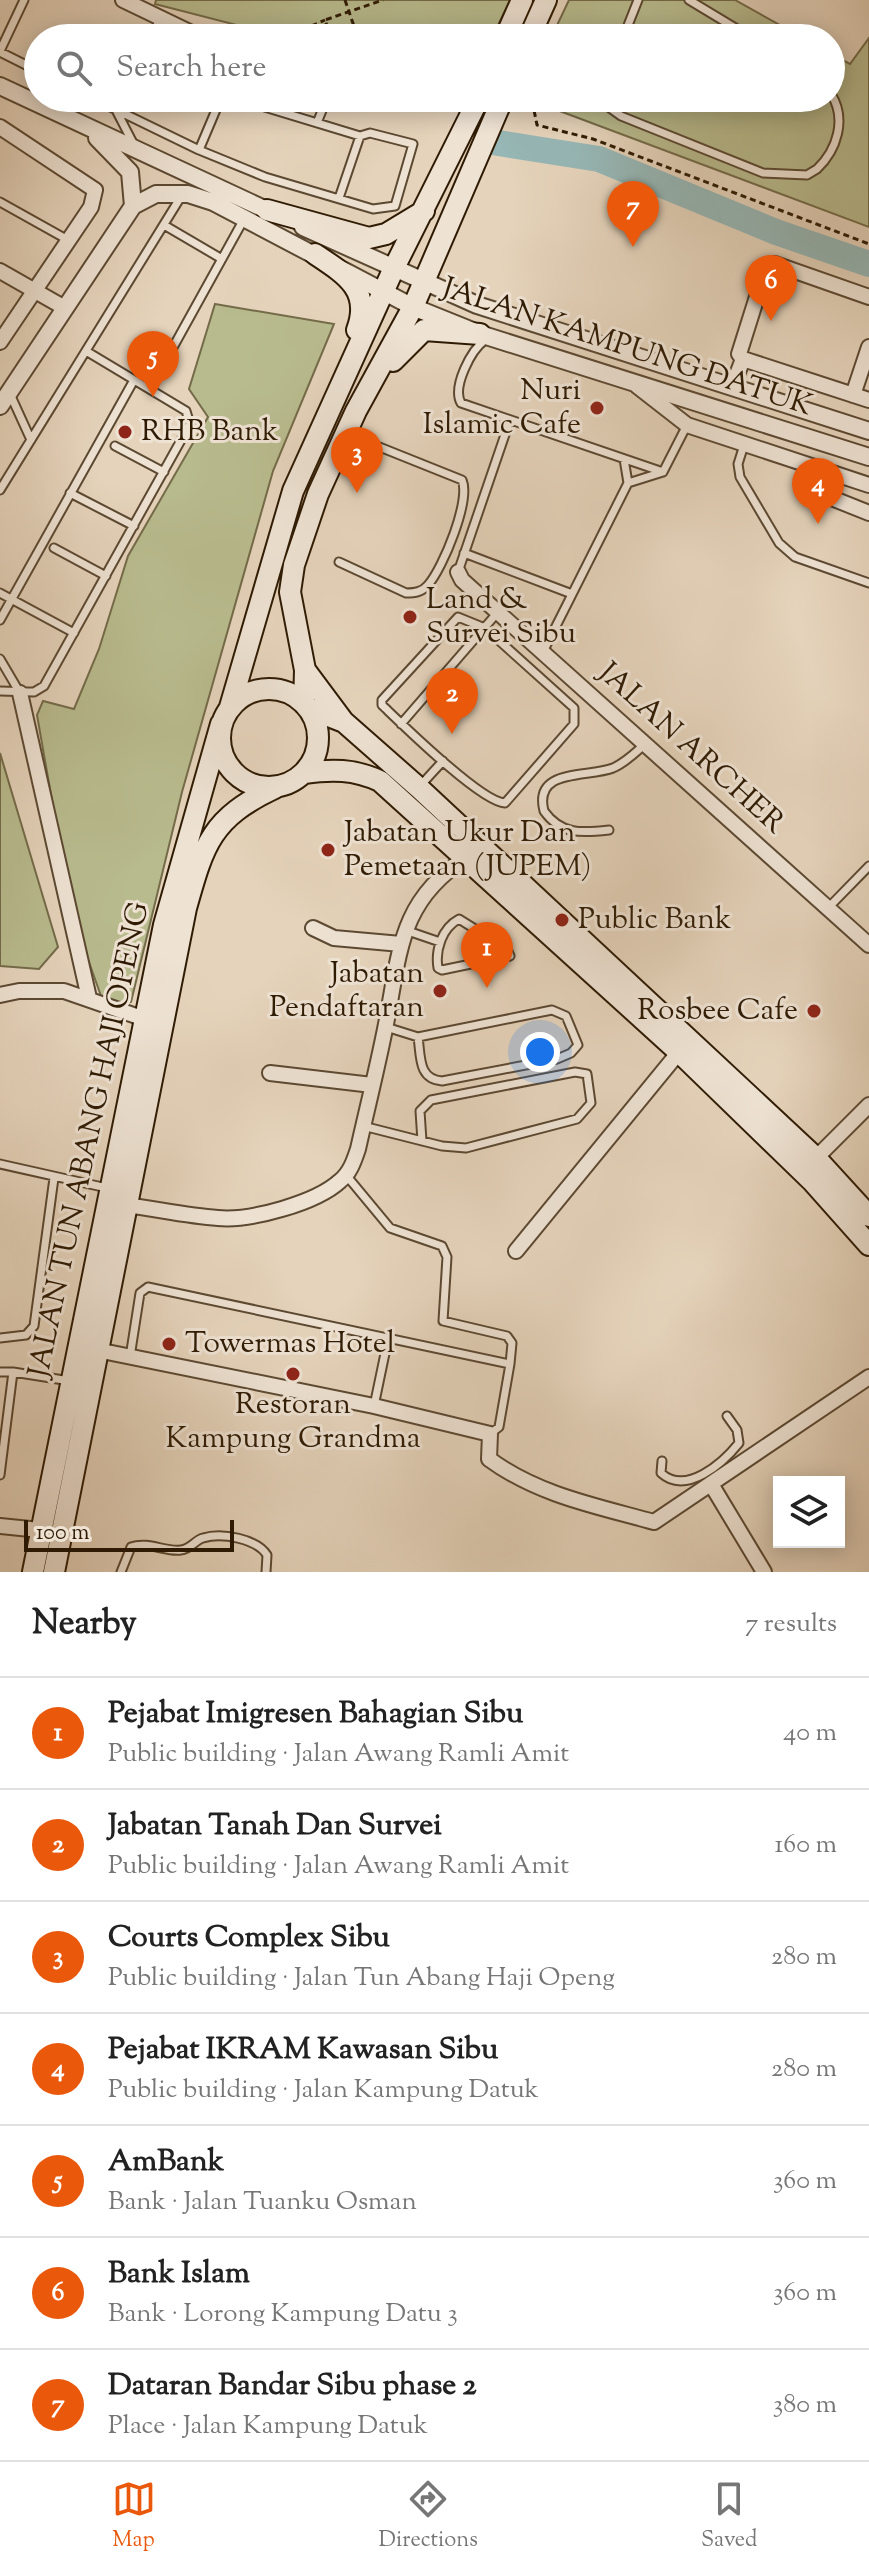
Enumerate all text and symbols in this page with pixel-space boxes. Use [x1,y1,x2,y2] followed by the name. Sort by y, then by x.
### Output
[24,24,845,112] search box
[52,46,96,90] icon: search
[116,47,266,90] text: Search here
[607,181,659,247] pin: 7
[745,255,797,321] pin: 6
[434,267,818,428] street label: JALAN KAMPUNG DATUK
[127,331,179,397] pin: 5
[423,370,581,447] place label: Nuri Islamic Cafe
[588,399,606,417] marker: Nuri Islamic Cafe
[141,411,278,454] place label: RHB Bank
[116,423,134,441] marker: RHB Bank
[331,427,383,493] pin: 3
[792,458,844,524] pin: 4
[426,579,576,656] place label: Land & Survei Sibu
[401,608,419,626] marker: Land & Survei Sibu
[587,652,794,845] street label: JALAN ARCHER
[426,668,478,734] pin: 2
[342,812,591,889] place label: Jabatan Ukur Dan Pemetaan (JUPEM)
[319,841,337,859] marker: Jabatan Ukur Dan Pemetaan (JUPEM)
[18,898,161,1384] street label: JALAN TUN ABANG HAJI OPENG
[578,899,731,942] place label: Public Bank
[553,911,571,929] marker: Public Bank
[461,922,513,988] pin: 1
[269,953,424,1030] place label: Jabatan Pendaftaran
[431,982,449,1000] marker: Jabatan Pendaftaran
[637,990,798,1033] place label: Rosbee Cafe
[805,1002,823,1020] marker: Rosbee Cafe
[520,1032,560,1072] your location
[185,1323,395,1366] place label: Towermas Hotel
[160,1335,178,1353] marker: Towermas Hotel
[284,1365,302,1383] marker: Restoran Kampung Grandma
[165,1384,421,1461] place label: Restoran Kampung Grandma
[773,1476,845,1548] map controls
[773,1476,845,1548] button: layers
[24,1516,234,1552] scale bar
[36,1518,89,1550] text: 100 m
[32,1600,137,1649] text: Nearby
[745,1606,837,1643] text: 7 results
[108,1693,523,1736] text: Pejabat Imigresen Bahagian Sibu
[54,1715,62,1752] text: 1
[783,1715,837,1752] text: 40 m
[108,1736,569,1773] text: Public building · Jalan Awang Ramli Amit
[108,1805,442,1848] text: Jabatan Tanah Dan Survei
[52,1827,64,1864] text: 2
[774,1827,837,1864] text: 160 m
[108,1848,569,1885] text: Public building · Jalan Awang Ramli Amit
[108,1917,390,1960] text: Courts Complex Sibu
[53,1939,63,1976] text: 3
[771,1939,837,1976] text: 280 m
[108,1960,615,1997] text: Public building · Jalan Tun Abang Haji Openg
[108,2029,498,2072] text: Pejabat IKRAM Kawasan Sibu
[51,2051,65,2088] text: 4
[771,2051,837,2088] text: 280 m
[108,2072,539,2109] text: Public building · Jalan Kampung Datuk
[108,2141,224,2184] text: AmBank
[54,2163,62,2200] text: 5
[773,2163,837,2200] text: 360 m
[108,2184,417,2221] text: Bank · Jalan Tuanku Osman
[108,2253,250,2296] text: Bank Islam
[52,2275,64,2312] text: 6
[773,2275,837,2312] text: 360 m
[108,2296,458,2333] text: Bank · Lorong Kampung Datu 3
[108,2365,477,2408] text: Dataran Bandar Sibu phase 2
[51,2387,65,2424] text: 7
[773,2387,837,2424] text: 380 m
[108,2408,428,2445] text: Place · Jalan Kampung Datuk
[112,2477,156,2557] tab: Map
[379,2477,478,2557] tab: Directions
[701,2477,757,2557] tab: Saved

